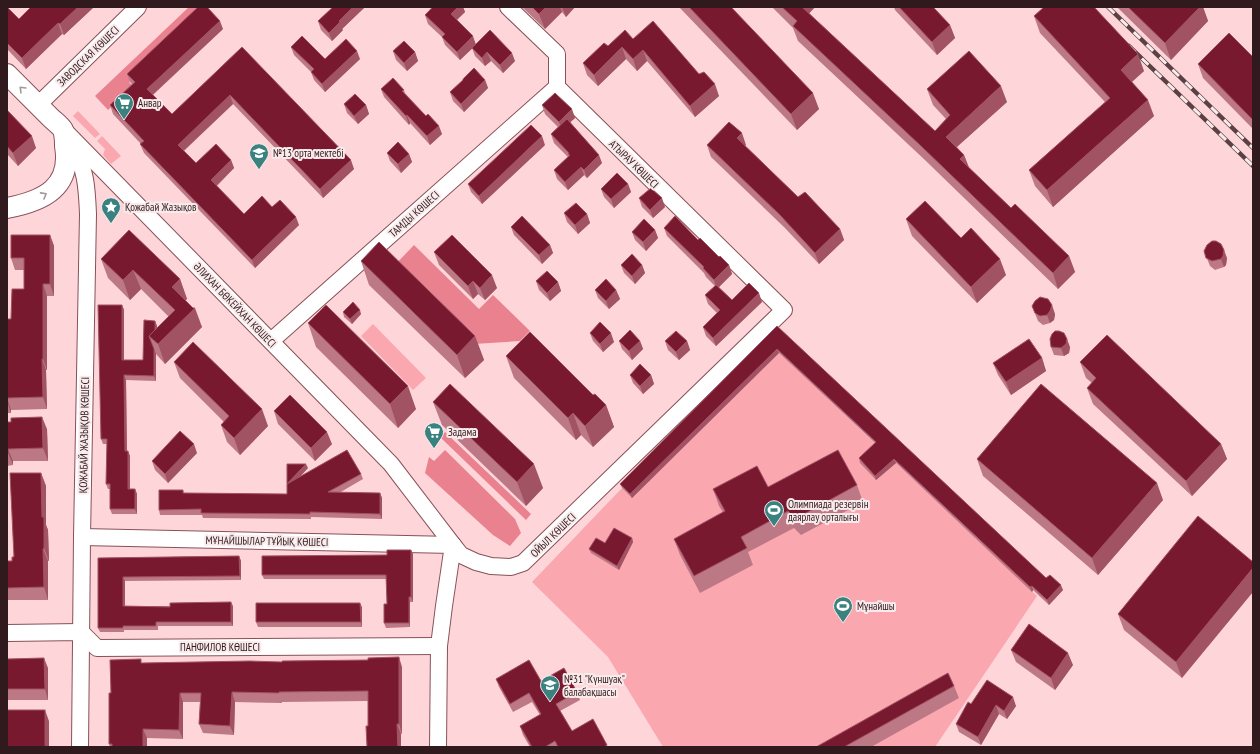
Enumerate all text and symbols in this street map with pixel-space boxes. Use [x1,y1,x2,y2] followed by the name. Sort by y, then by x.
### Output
[54,23,122,89] street label: ЗАВОДСКАЯ КӨШЕСІ
[19,86,27,94] one-way arrow
[113,92,135,120] supermarket icon: Анвар
[138,96,162,110] place label: Анвар
[606,137,662,191] street label: АТЫРАУ КӨШЕСІ
[248,142,270,170] school or university icon: №13 орта мектебі
[273,146,344,160] place label: №13 орта мектебі
[386,188,442,240] street label: ТАМДЫ КӨШЕСІ
[40,192,47,200] one-way arrow
[100,196,122,224] place icon: Қожабай Жазықов
[125,200,197,214] place label: Қожабай Жазықов
[191,259,279,351] street label: ӘЛИХАН БӨКЕЙХАН КӨШЕСІ
[76,377,92,493] street label: ҚОЖАБАЙ ЖАЗЫҚОВ КӨШЕСІ
[423,421,445,449] supermarket icon: Задама
[448,425,477,439] place label: Задама
[788,497,869,524] place label: Олимпиада резервін даярлау орталығы
[763,499,785,527] sports icon: Олимпиада резервін даярлау орталығы
[527,510,579,560] street label: ОЙЫЛ КӨШЕСІ
[206,533,328,549] street label: МҰНАЙШЫЛАР ТҰЙЫҚ КӨШЕСІ
[832,595,854,623] sports icon: Мұнайшы
[857,599,895,613] place label: Мұнайшы
[180,640,260,654] street label: ПАНФИЛОВ КӨШЕСІ
[564,672,625,699] place label: №31 "Күншуақ" балабақшасы
[539,674,561,702] school or university icon: №31 "Күншуақ" балабақшасы

